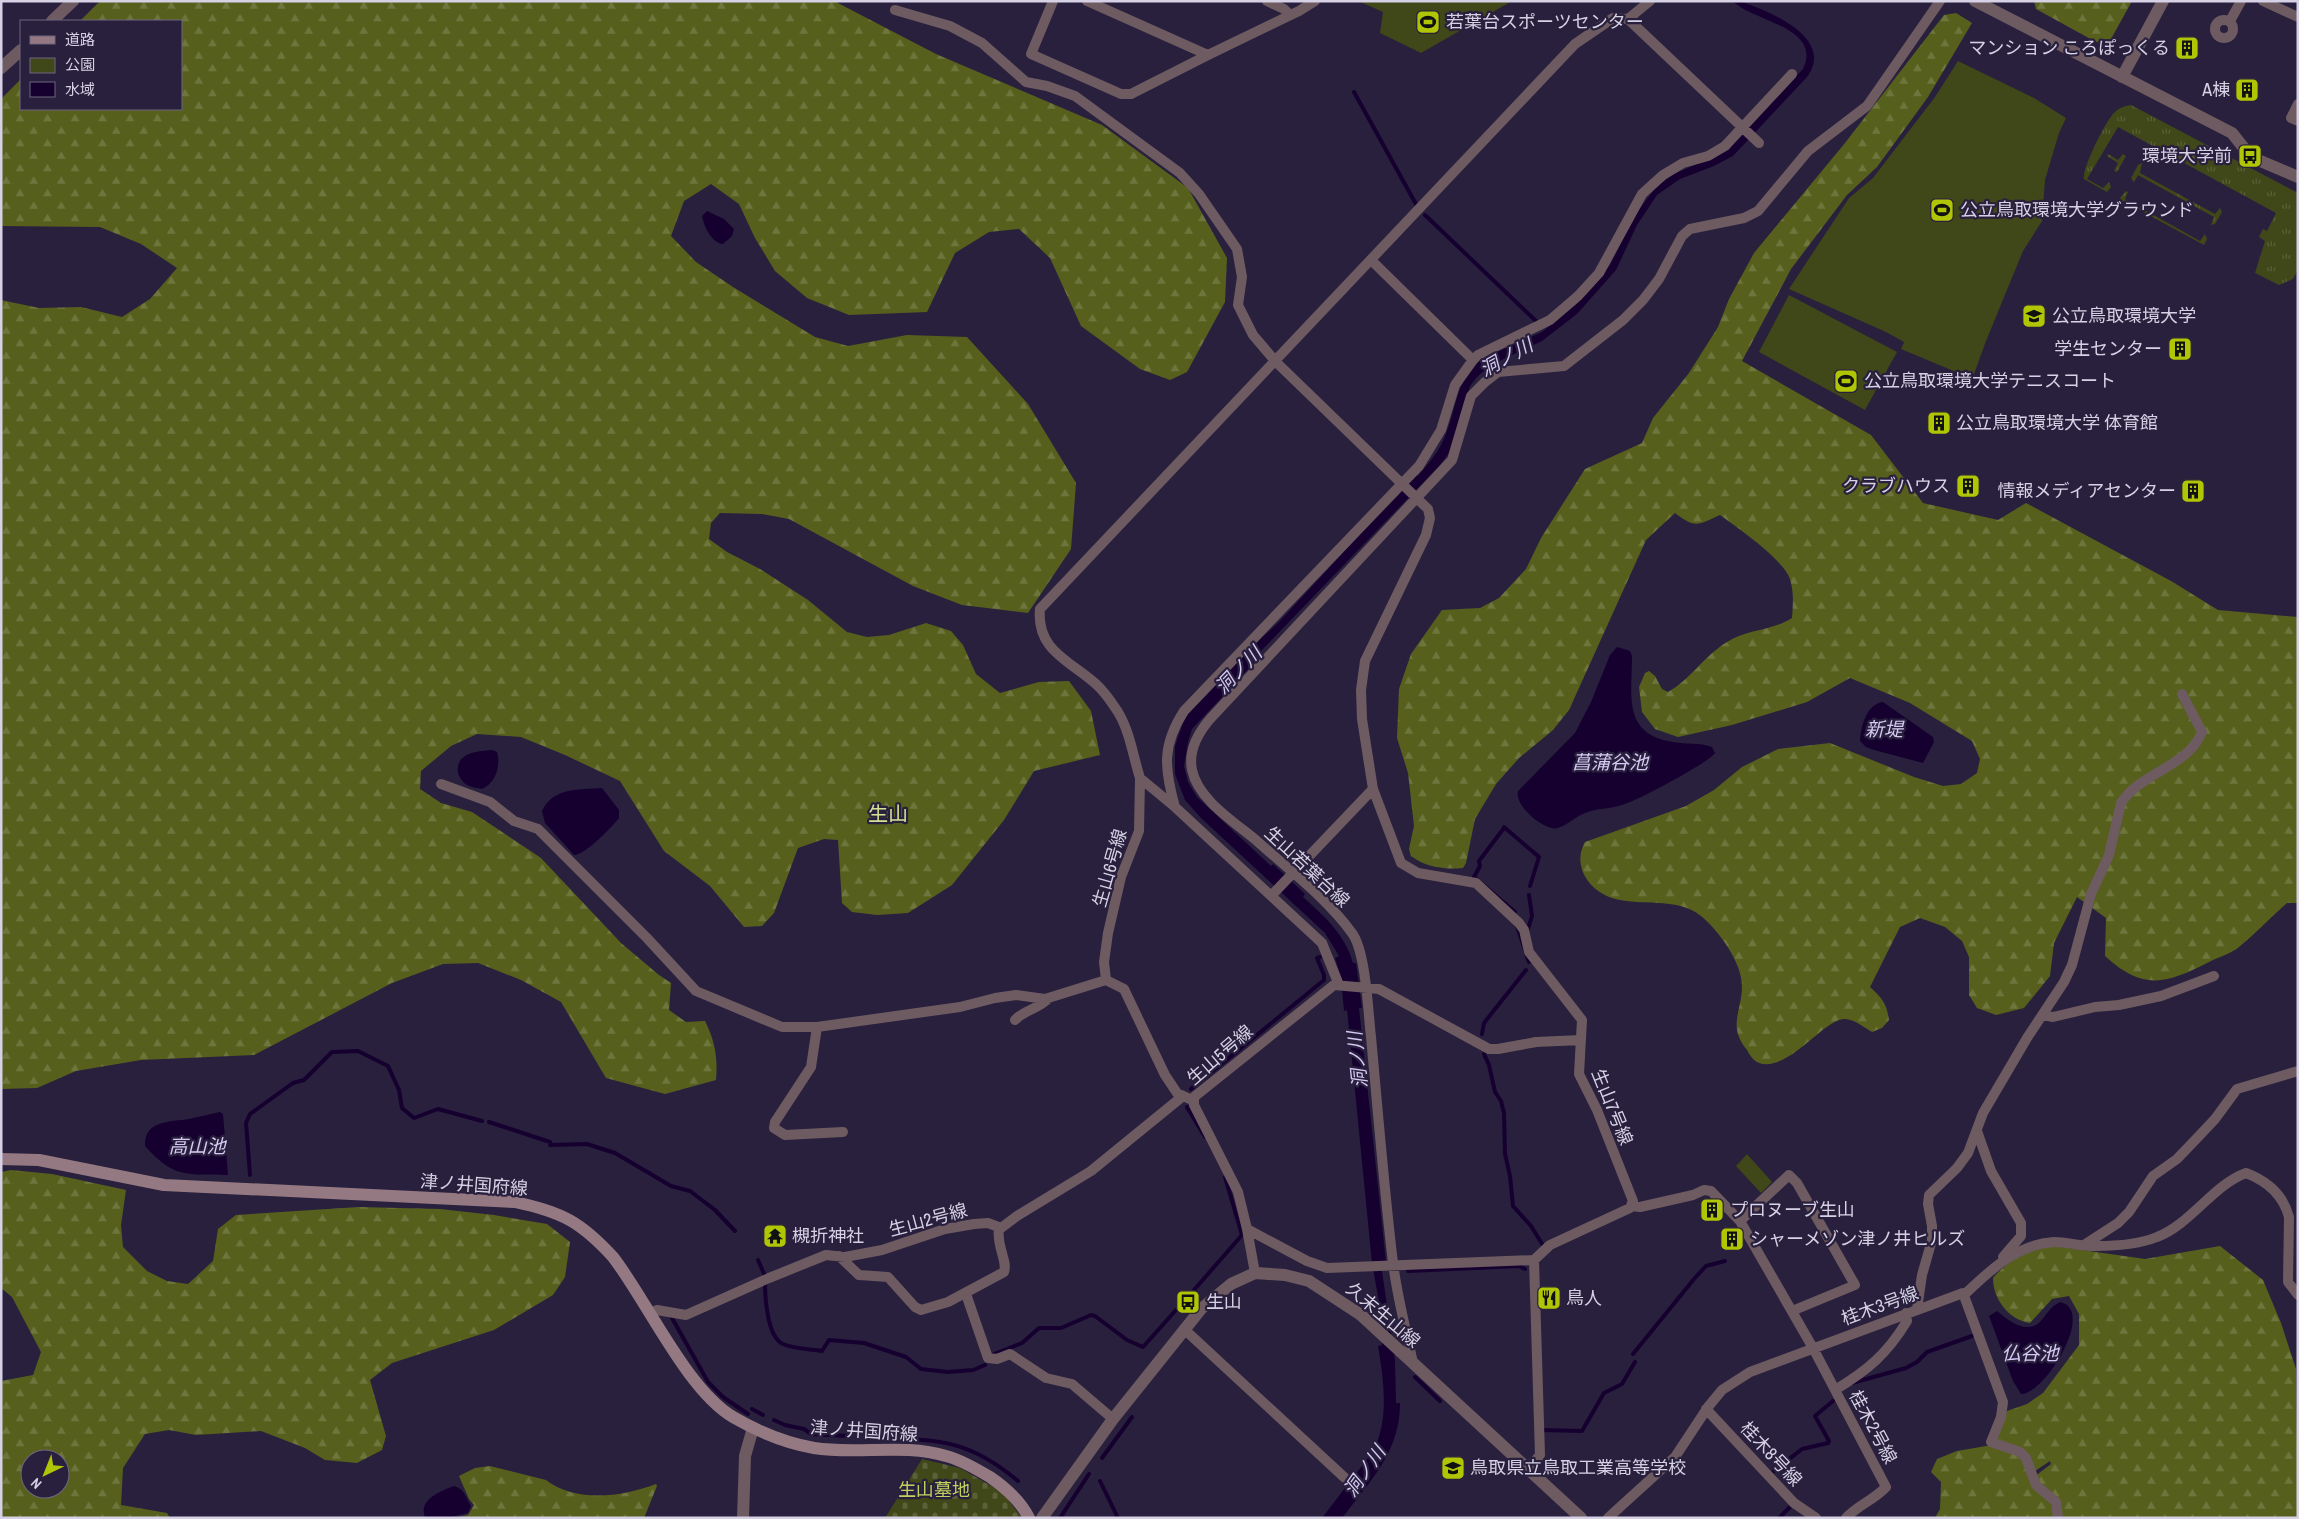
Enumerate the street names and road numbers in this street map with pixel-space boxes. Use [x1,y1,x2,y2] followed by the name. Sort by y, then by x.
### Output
[1259,821,1355,913] street label: 生山若葉台線
[1086,826,1133,910] street label: 生山6号線
[1181,1019,1258,1090] street label: 生山5号線
[1586,1065,1639,1149] street label: 生山7号線
[419,1168,529,1201] street label: 津ノ井国府線
[886,1197,970,1242] street label: 生山2号線
[1341,1276,1426,1353] street label: 久末生山線
[1838,1280,1922,1331] street label: 桂木3号線
[1844,1385,1903,1468] street label: 桂木2号線
[809,1414,919,1447] street label: 津ノ井国府線
[1735,1416,1808,1492] street label: 桂木8号線

